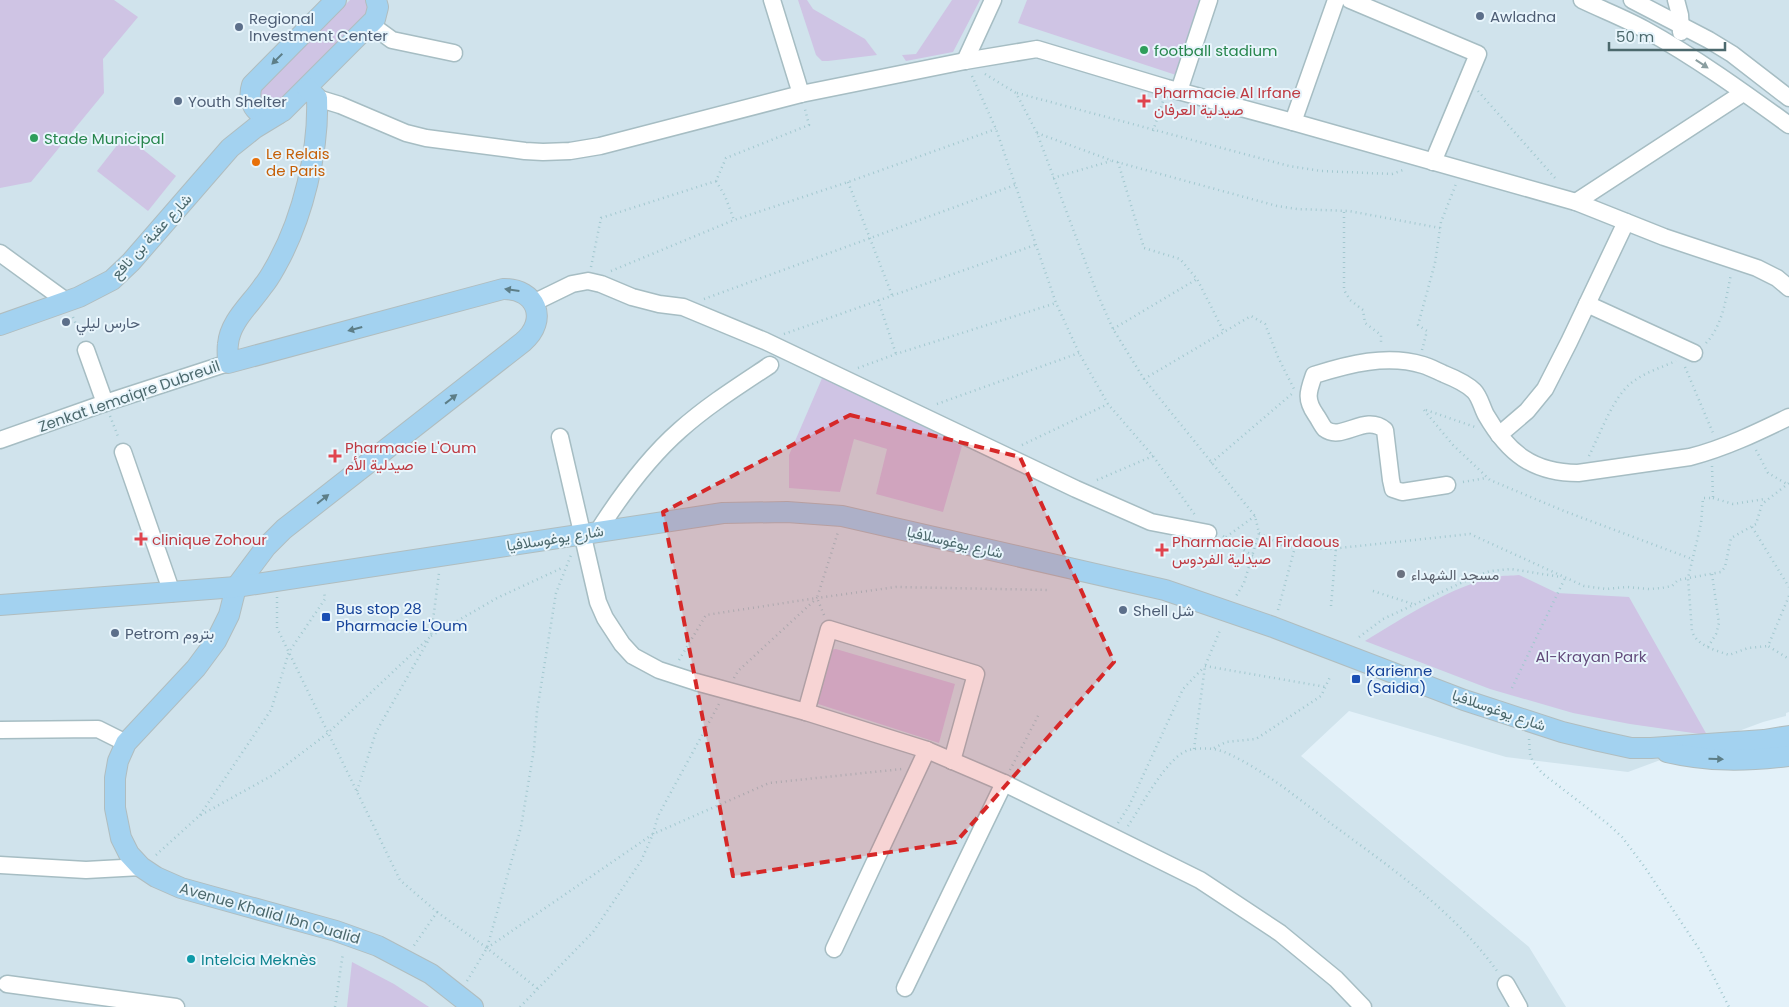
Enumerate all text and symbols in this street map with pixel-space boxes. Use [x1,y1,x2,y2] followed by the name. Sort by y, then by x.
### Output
[1490,6,1556,27] place label: Awladna
[249,8,388,46] place label: Regional Investment Center
[1474,10,1486,22] marker: Awladna
[1609,20,1725,52] scale bar
[233,21,245,33] marker: Regional Investment Center
[1616,26,1654,47] text: 50 m
[1154,40,1278,61] place label: football stadium
[1138,44,1150,56] marker: football stadium
[271,53,283,65] one-way arrow
[1695,59,1709,68] one-way arrow
[1154,82,1301,120] place label: Pharmacie Al Irfane صيدلية العرفان
[188,91,287,112] place label: Youth Shelter
[172,95,184,107] marker: Youth Shelter
[1138,95,1150,107] marker: Pharmacie Al Irfane صيدلية العرفان
[44,128,164,149] place label: Stade Municipal
[28,132,40,144] marker: Stade Municipal
[266,143,330,181] place label: Le Relais de Paris
[250,156,262,168] marker: Le Relais de Paris
[106,189,197,284] street label: شارع عقبة بن نافع
[504,286,520,294] one-way arrow
[76,312,140,336] place label: حارس ليلي
[60,316,72,328] marker: حارس ليلي
[348,325,363,333] one-way arrow
[35,355,223,437] street label: Zenkat Lemaiqre Dubreuil
[444,393,457,404] one-way arrow
[345,437,476,475] place label: Pharmacie L'Oum صيدلية الأم
[329,450,341,462] marker: Pharmacie L'Oum صيدلية الأم
[316,493,329,504] one-way arrow
[505,520,605,557] street label: شارع يوغوسلافيا
[905,521,1005,564] street label: شارع يوغوسلافيا
[152,529,267,550] place label: clinique Zohour
[1172,531,1340,569] place label: Pharmacie Al Firdaous صيدلية الفردوس
[134,532,148,546] marker: clinique Zohour
[1156,544,1168,556] marker: Pharmacie Al Firdaous صيدلية الفردوس
[1411,564,1499,585] place label: مسجد الشهداء
[1395,568,1407,580] marker: مسجد الشهداء
[336,598,467,636] place label: Bus stop 28 Pharmacie L'Oum
[1133,600,1194,621] place label: Shell شل
[1117,604,1129,616] marker: Shell شل
[320,611,332,623] marker: Bus stop 28 Pharmacie L'Oum
[125,623,214,644] place label: Petrom بتروم
[109,627,121,639] marker: Petrom بتروم
[1535,646,1647,667] park label: Al-Krayan Park
[1366,660,1432,698] place label: Karienne (Saidia)
[1350,673,1362,685] marker: Karienne (Saidia)
[1449,684,1549,737] street label: شارع يوغوسلافيا
[1708,756,1724,764] one-way arrow
[177,877,363,949] street label: Avenue Khalid Ibn Oualid
[201,949,317,970] place label: Intelcia Meknès
[185,953,197,965] marker: Intelcia Meknès

